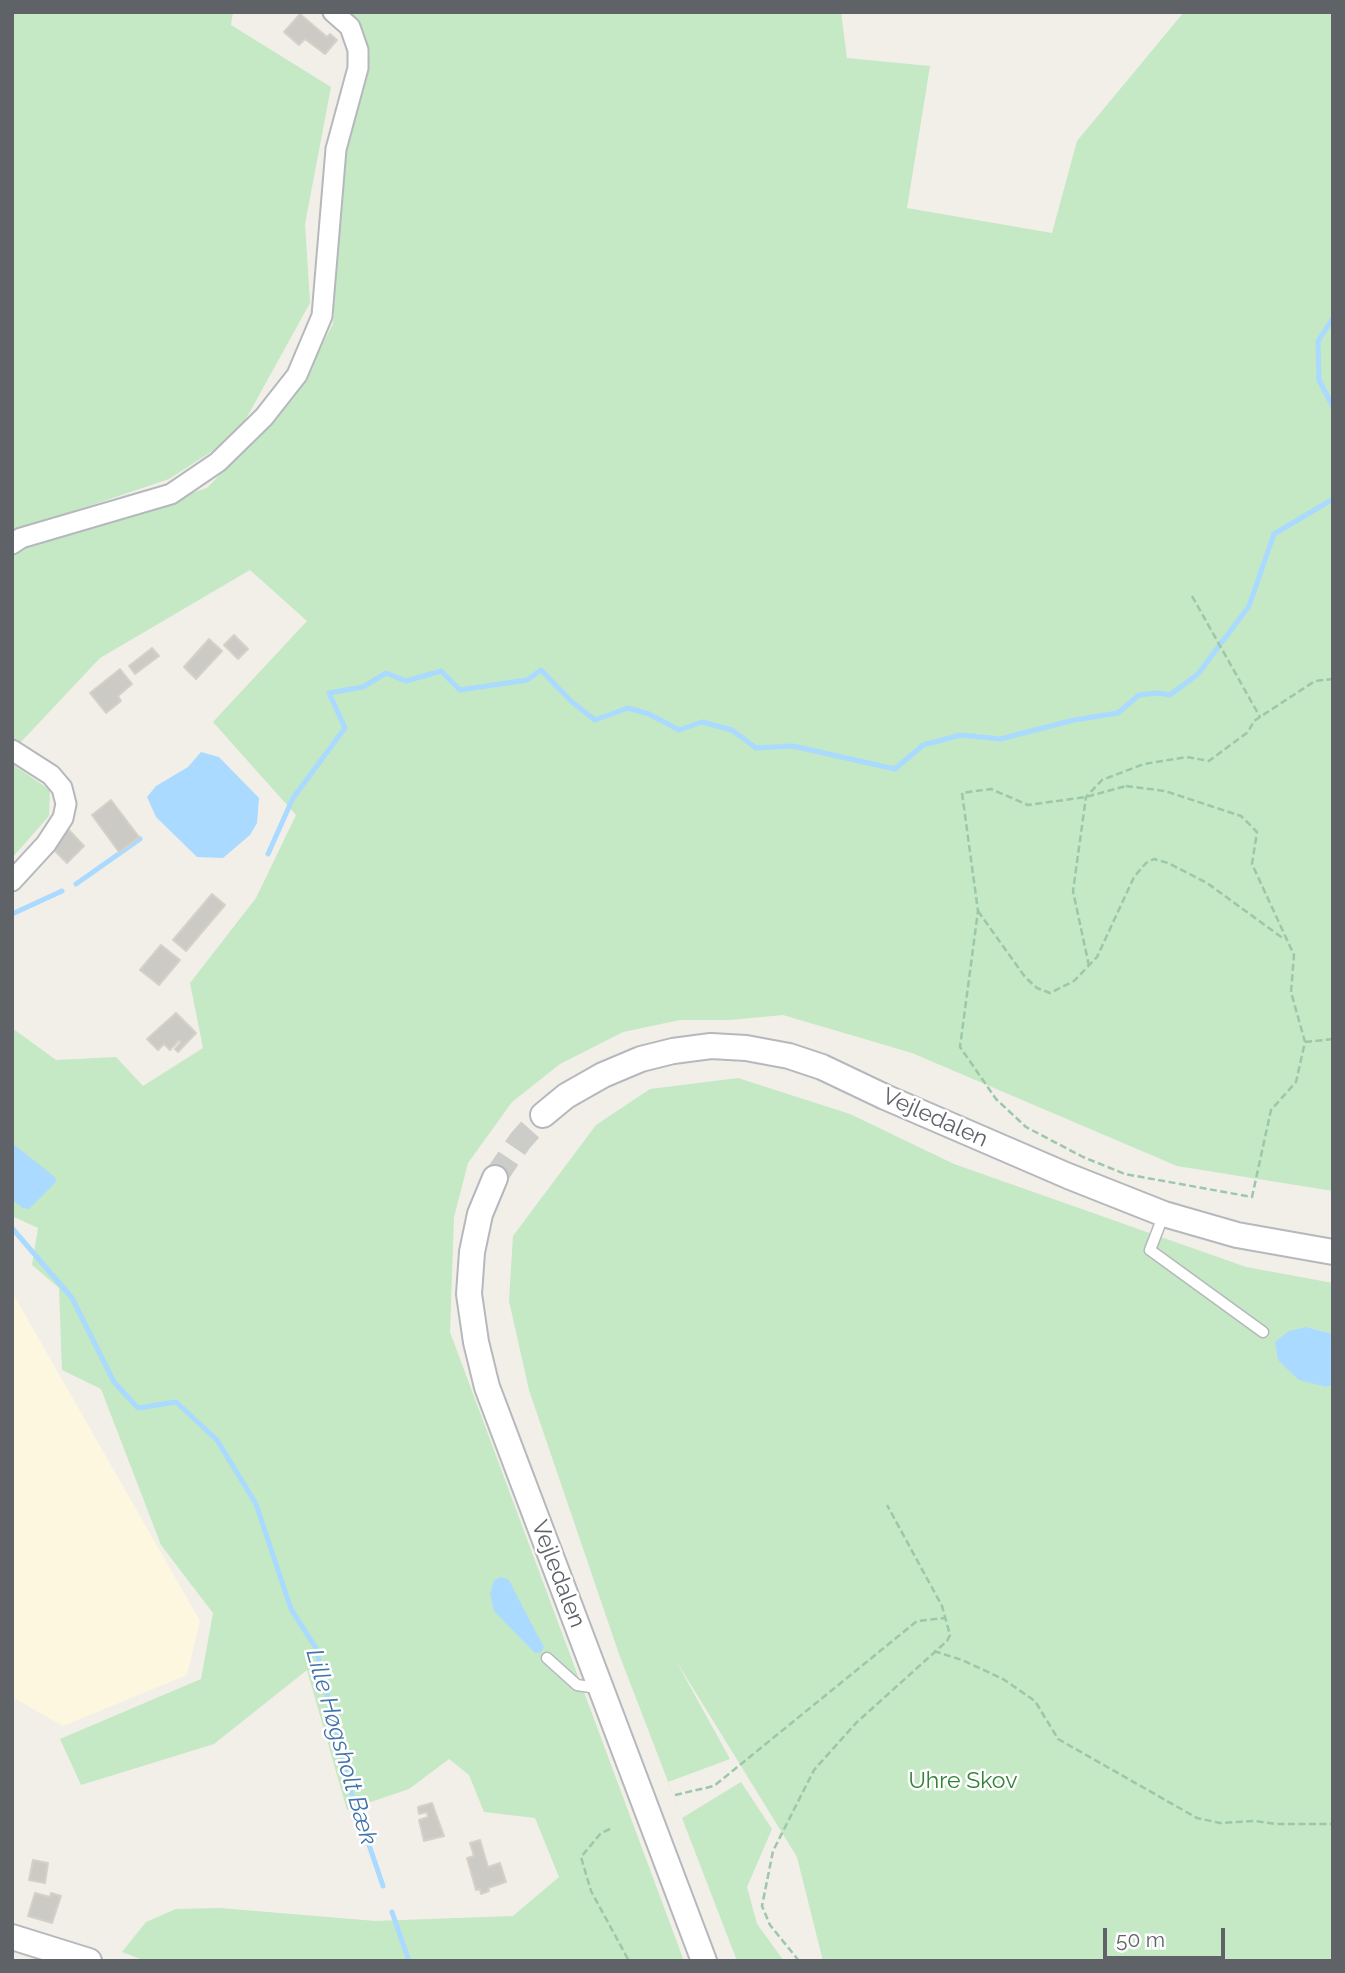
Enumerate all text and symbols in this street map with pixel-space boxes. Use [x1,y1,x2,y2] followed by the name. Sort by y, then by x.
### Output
[878,1083,992,1153] street label: Vejledalen
[525,1517,591,1631] street label: Vejledalen
[299,1646,383,1848] water label: Lille Høgsholt Bæk
[909,1767,1017,1795] park label: Uhre Skov
[1107,1913,1230,1957] scale bar
[1116,1927,1165,1952] text: 50 m

